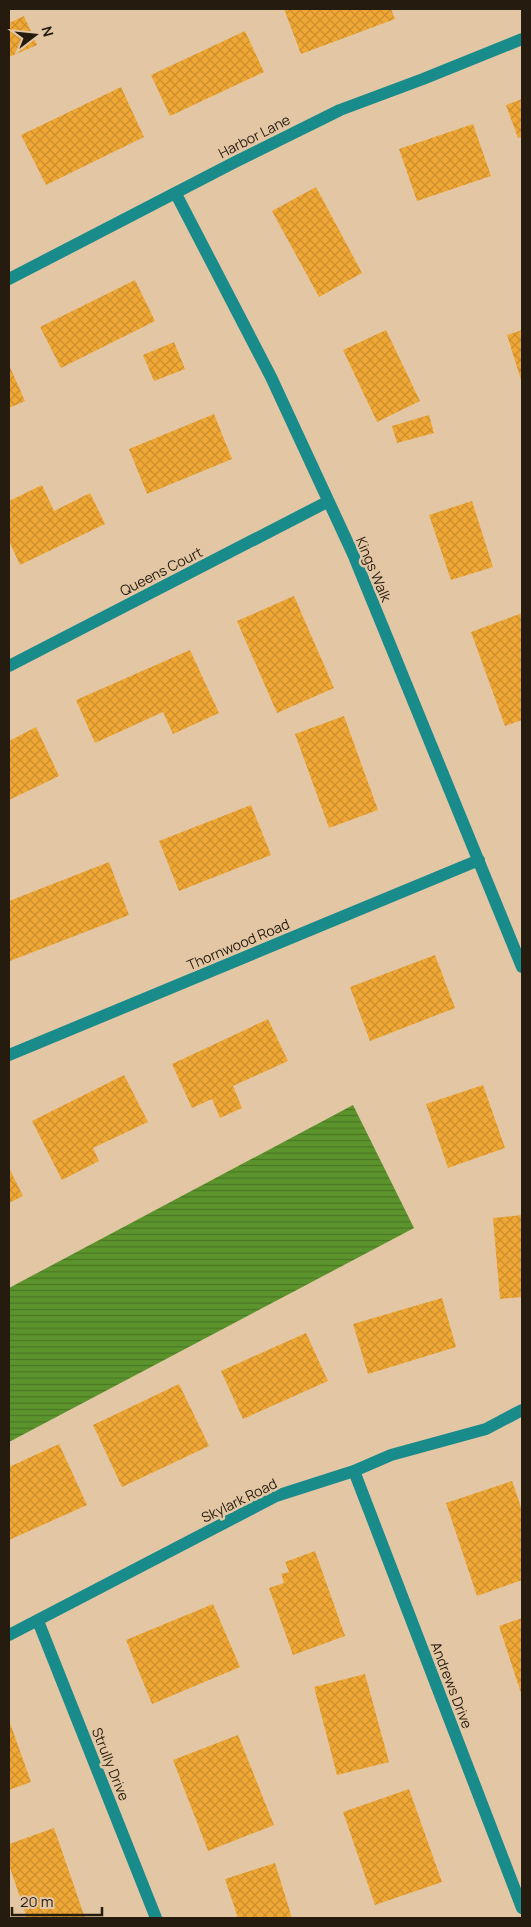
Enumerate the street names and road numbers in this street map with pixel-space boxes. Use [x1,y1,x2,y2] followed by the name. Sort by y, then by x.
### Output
[215,110,293,162] street label: Harbor Lane
[352,534,397,605] street label: Kings Walk
[116,542,206,600] street label: Queens Court
[184,914,292,974] street label: Thornwood Road
[198,1473,280,1527] street label: Skylark Road
[427,1639,477,1731] street label: Andrews Drive
[88,1725,134,1803] street label: Strully Drive

